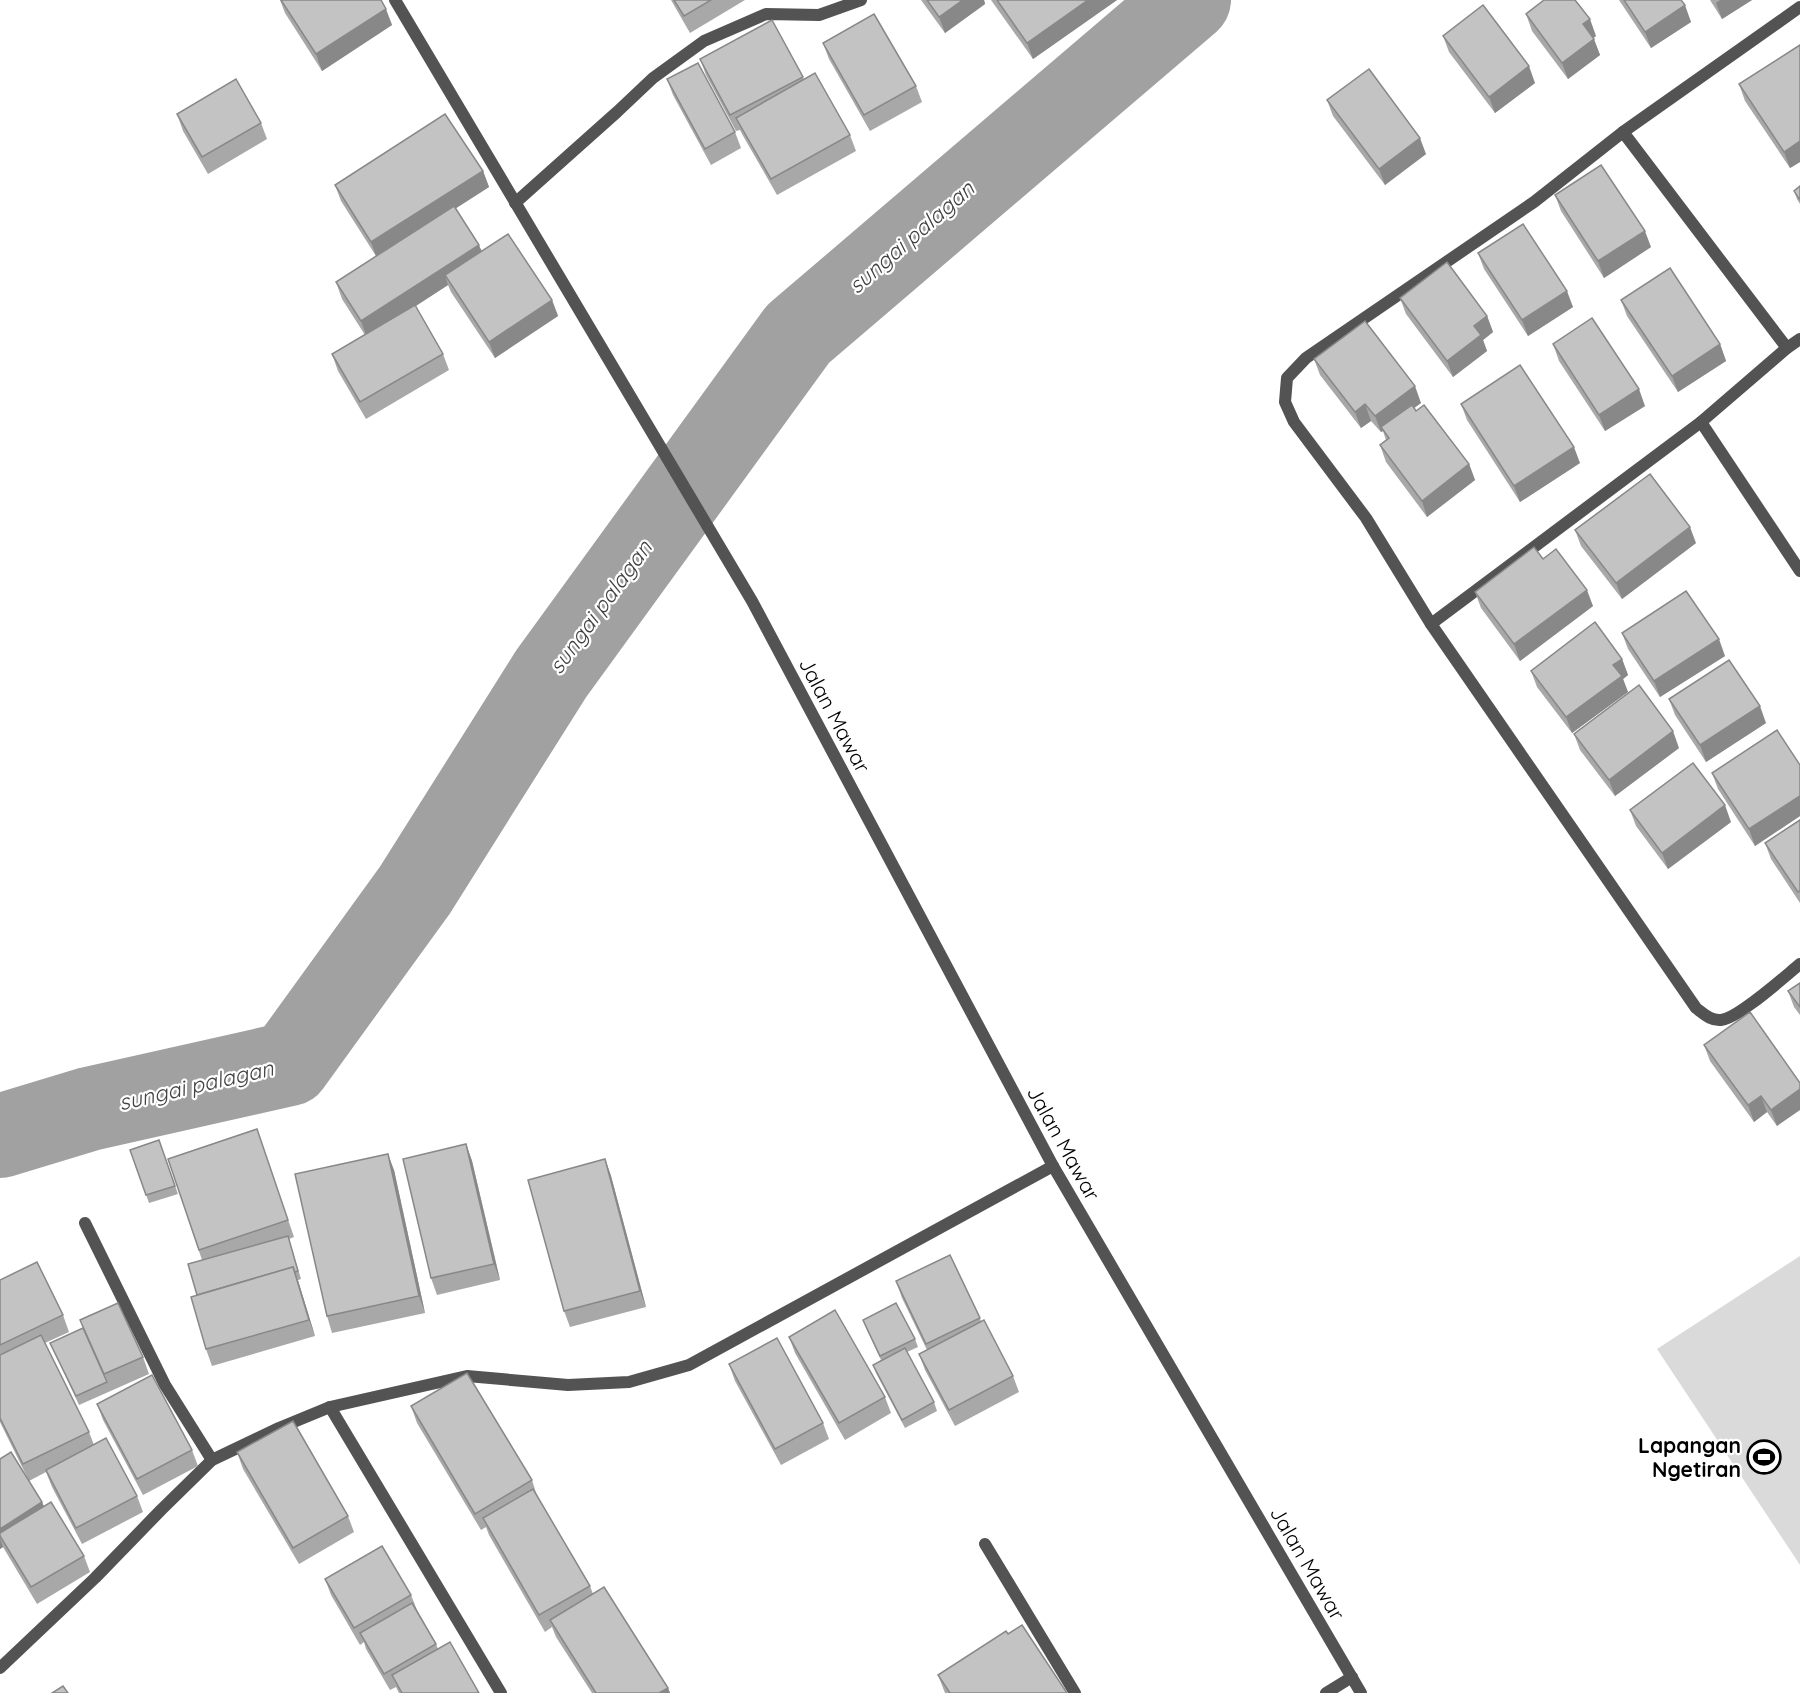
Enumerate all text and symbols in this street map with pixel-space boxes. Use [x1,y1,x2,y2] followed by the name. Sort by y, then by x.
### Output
[842,174,981,299] water label: sungai palagan
[542,534,658,679] water label: sungai palagan
[794,653,876,777] street label: Jalan Mawar
[116,1053,277,1116] water label: sungai palagan
[1022,1081,1106,1205] street label: Jalan Mawar
[1638,1432,1741,1482] place label: Lapangan Ngetiran
[1746,1439,1782,1475] sports icon: Lapangan Ngetiran
[1265,1502,1351,1624] street label: Jalan Mawar

